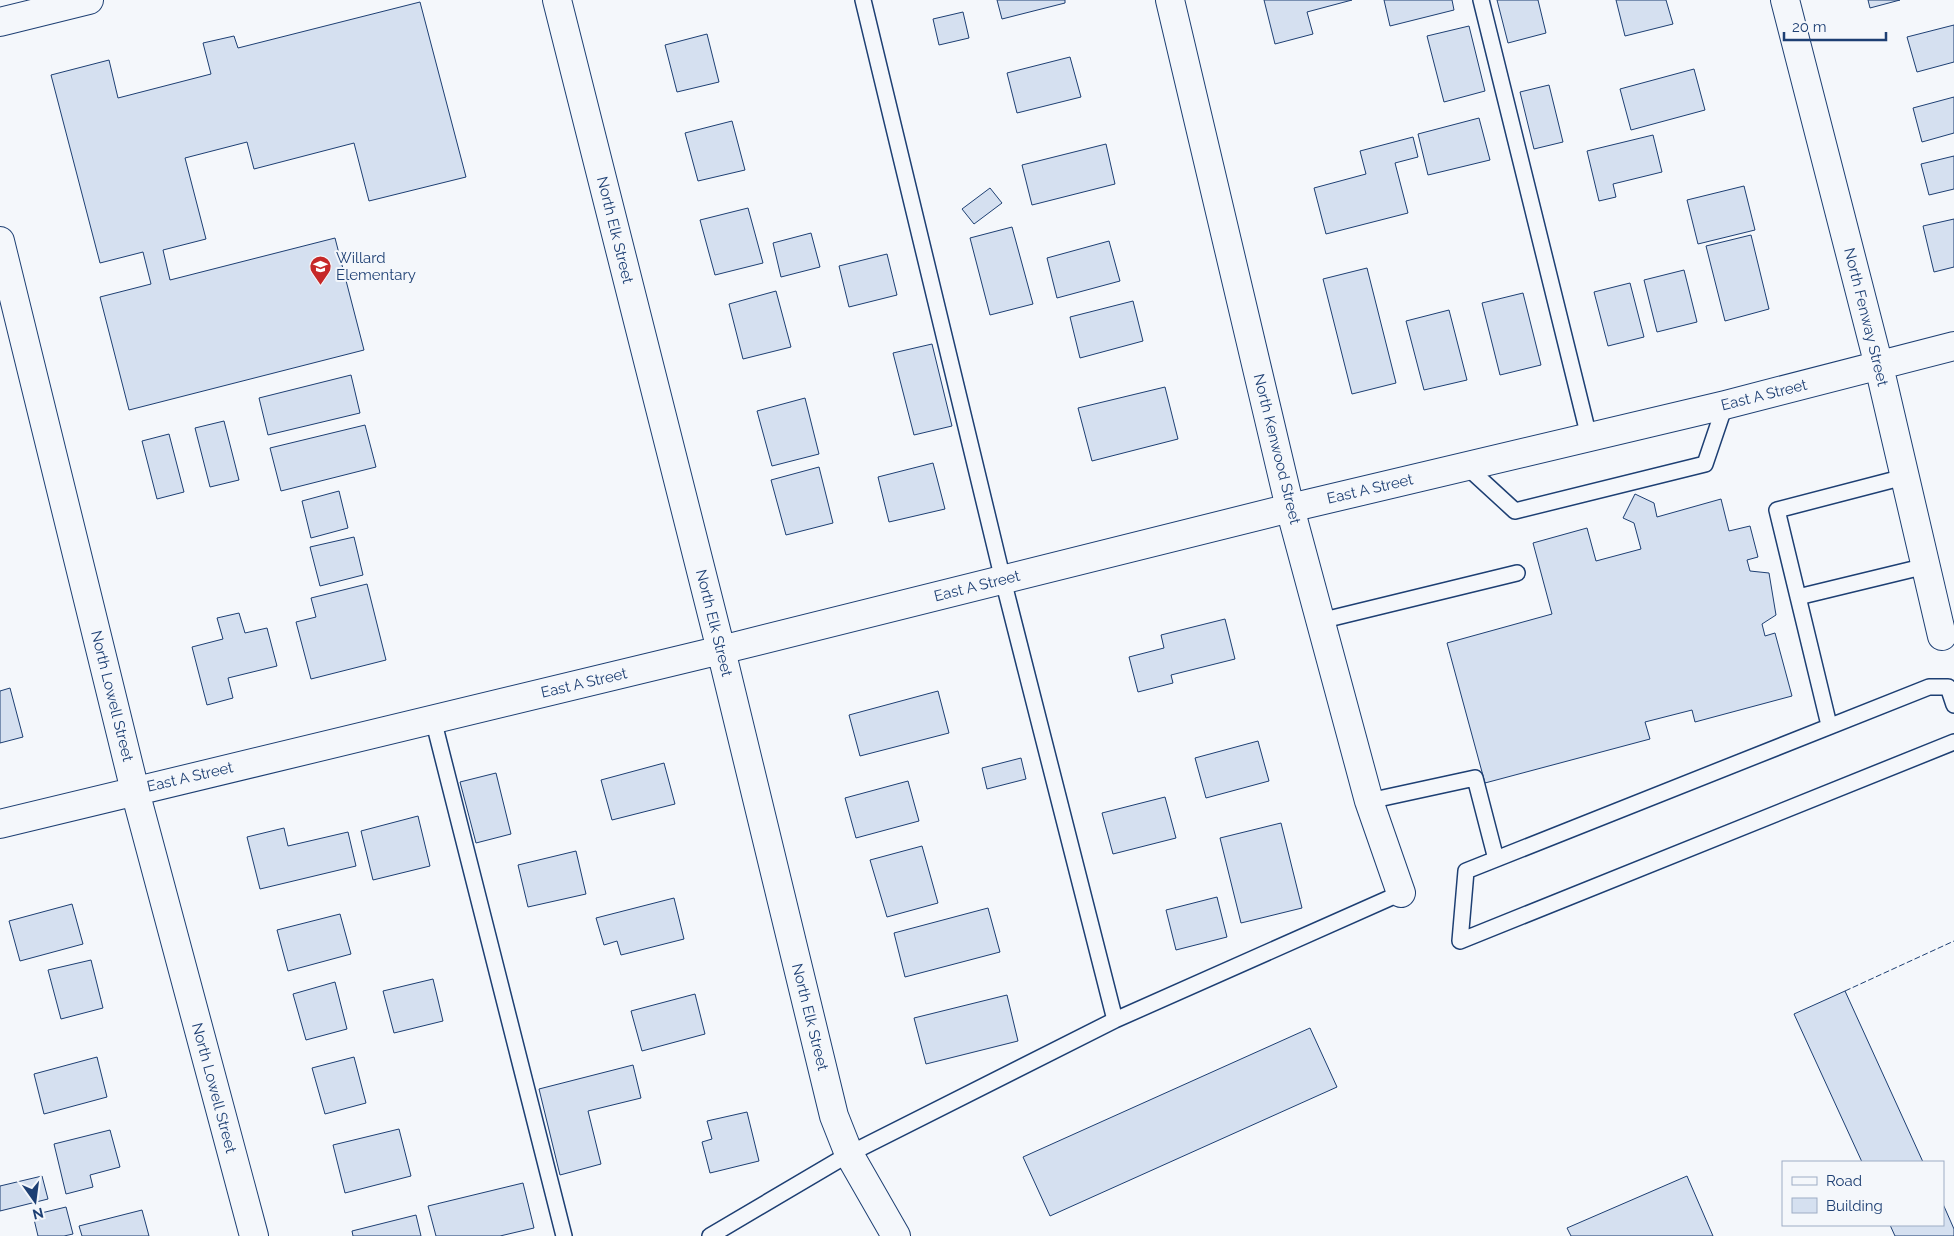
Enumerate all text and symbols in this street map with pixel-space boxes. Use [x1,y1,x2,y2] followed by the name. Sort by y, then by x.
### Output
[1784,10,1886,42] scale bar
[1792,18,1827,36] text: 20 m
[593,175,637,285] street label: North Elk Street
[1840,246,1892,388] street label: North Fenway Street
[336,249,416,284] place label: Willard Elementary
[308,255,332,286] school or university icon: Willard Elementary
[1250,372,1304,526] street label: North Kenwood Street
[1719,376,1809,414] street label: East A Street
[1325,470,1415,508] street label: East A Street
[932,567,1022,605] street label: East A Street
[692,568,736,678] street label: North Elk Street
[87,629,137,763] street label: North Lowell Street
[539,664,629,702] street label: East A Street
[145,758,235,796] street label: East A Street
[788,962,832,1072] street label: North Elk Street
[188,1021,240,1155] street label: North Lowell Street
[1782,1161,1944,1226] legend
[1826,1172,1862,1190] text: Road
[10,1176,60,1226] north arrow
[1826,1197,1883,1215] text: Building
[31,1205,45,1223] text: N

